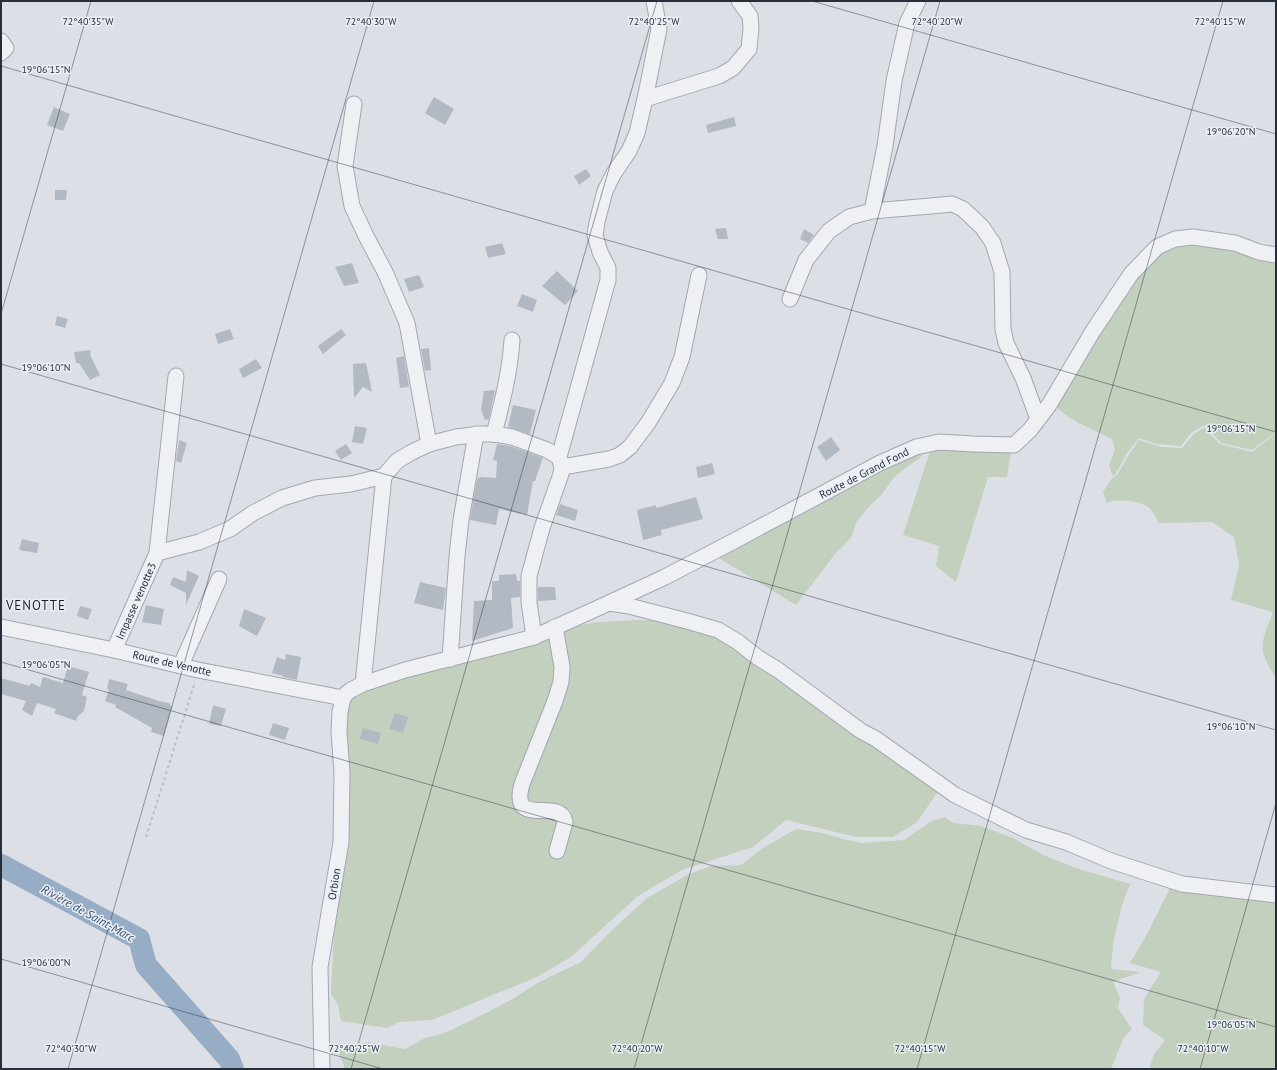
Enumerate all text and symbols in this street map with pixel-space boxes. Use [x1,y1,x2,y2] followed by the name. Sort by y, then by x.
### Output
[62,15,114,28] text: 72°40'35"W
[345,15,397,28] text: 72°40'30"W
[628,15,680,28] text: 72°40'25"W
[911,15,963,28] text: 72°40'20"W
[1194,15,1246,28] text: 72°40'15"W
[21,63,71,76] text: 19°06'15"N
[1206,125,1256,138] text: 19°06'20"N
[21,361,71,374] text: 19°06'10"N
[1206,422,1256,435] text: 19°06'15"N
[817,444,911,502] street label: Route de Grand Fond
[113,560,159,642] street label: Impasse venotte3
[5,597,66,614] district label: VENOTTE
[131,647,213,679] street label: Route de Venotte
[21,658,71,671] text: 19°06'05"N
[1206,720,1256,733] text: 19°06'10"N
[325,867,343,901] street label: Orbion
[39,881,138,945] water label: Rivière de Saint-Marc
[21,956,71,969] text: 19°06'00"N
[1206,1018,1256,1031] text: 19°06'05"N
[45,1042,97,1055] text: 72°40'30"W
[328,1042,380,1055] text: 72°40'25"W
[611,1042,663,1055] text: 72°40'20"W
[894,1042,946,1055] text: 72°40'15"W
[1177,1042,1229,1055] text: 72°40'10"W

